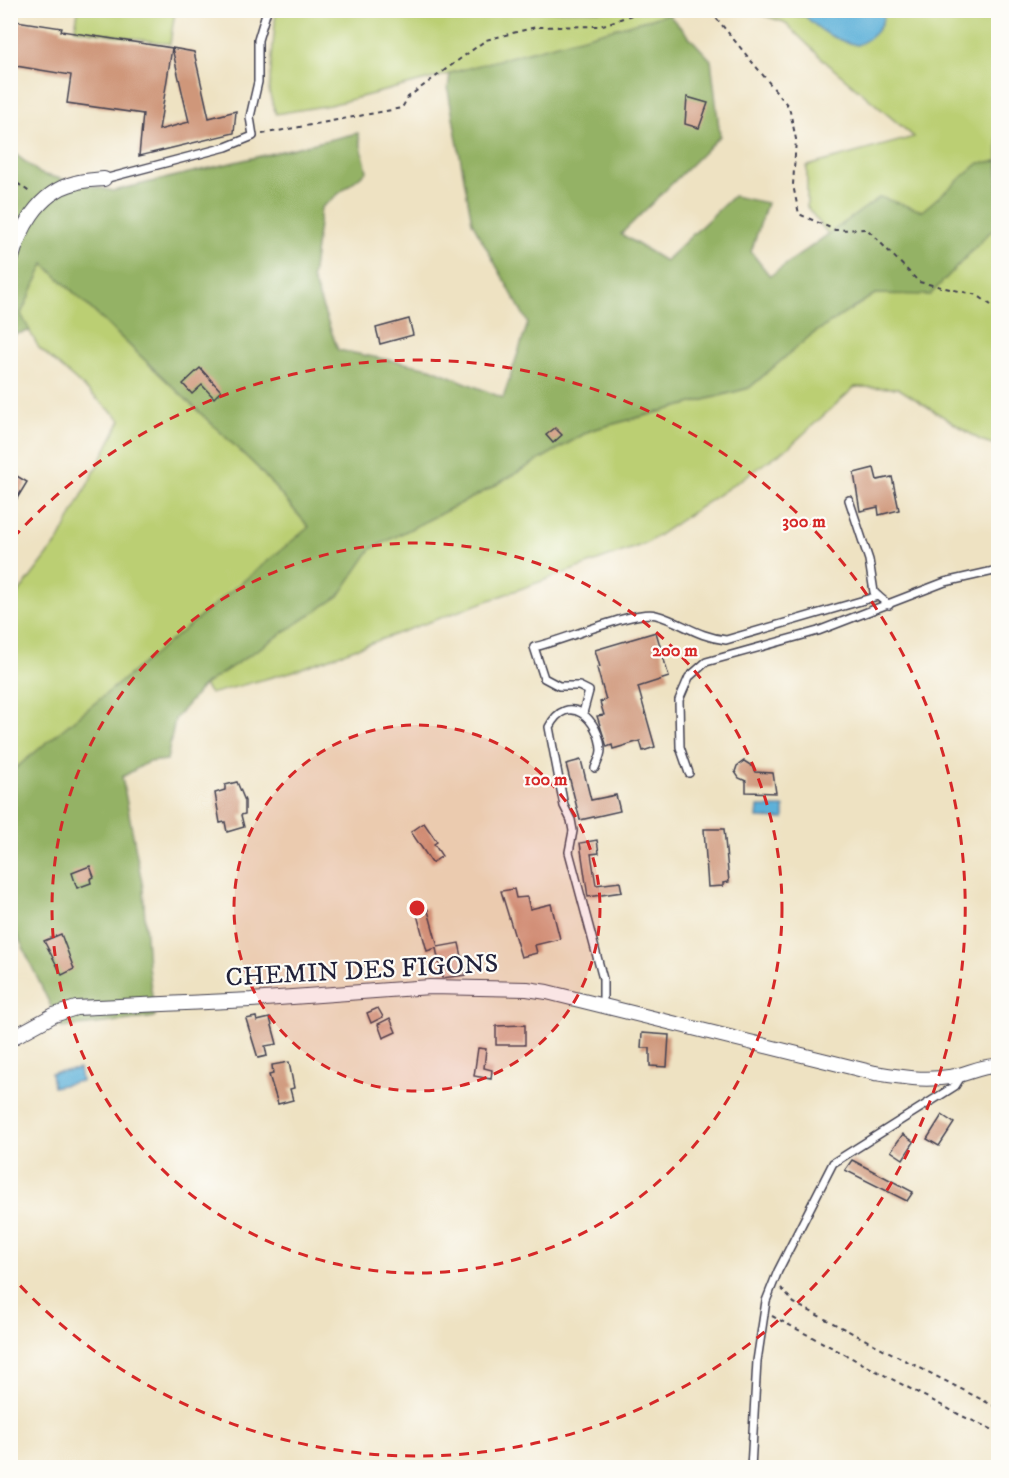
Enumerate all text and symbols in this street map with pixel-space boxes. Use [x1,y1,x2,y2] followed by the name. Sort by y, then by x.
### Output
[782,511,826,533] text: 300 m
[652,640,698,662] text: 200 m
[524,769,568,791] text: 100 m
[407,898,427,918] centre of rings
[225,947,499,995] street label: CHEMIN DES FIGONS

